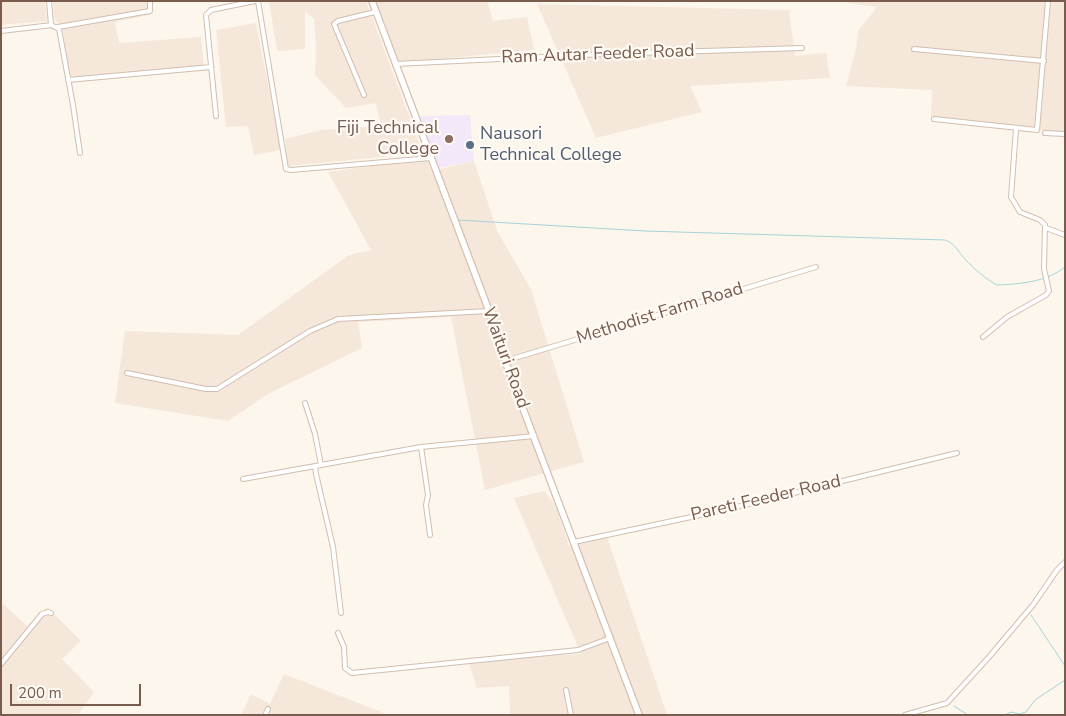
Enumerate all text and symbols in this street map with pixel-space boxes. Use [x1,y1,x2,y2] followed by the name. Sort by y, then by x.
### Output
[501,41,695,69] street label: Ram Autar Feeder Road
[337,118,439,160] place label: Fiji Technical College
[480,124,622,166] place label: Nausori Technical College
[443,133,455,145] marker: Fiji Technical College
[464,139,476,151] marker: Nausori Technical College
[574,278,746,350] street label: Methodist Farm Road
[477,304,533,412] street label: Waituri Road
[689,471,843,527] street label: Pareti Feeder Road
[12,674,144,706] scale bar
[18,683,62,703] text: 200 m

